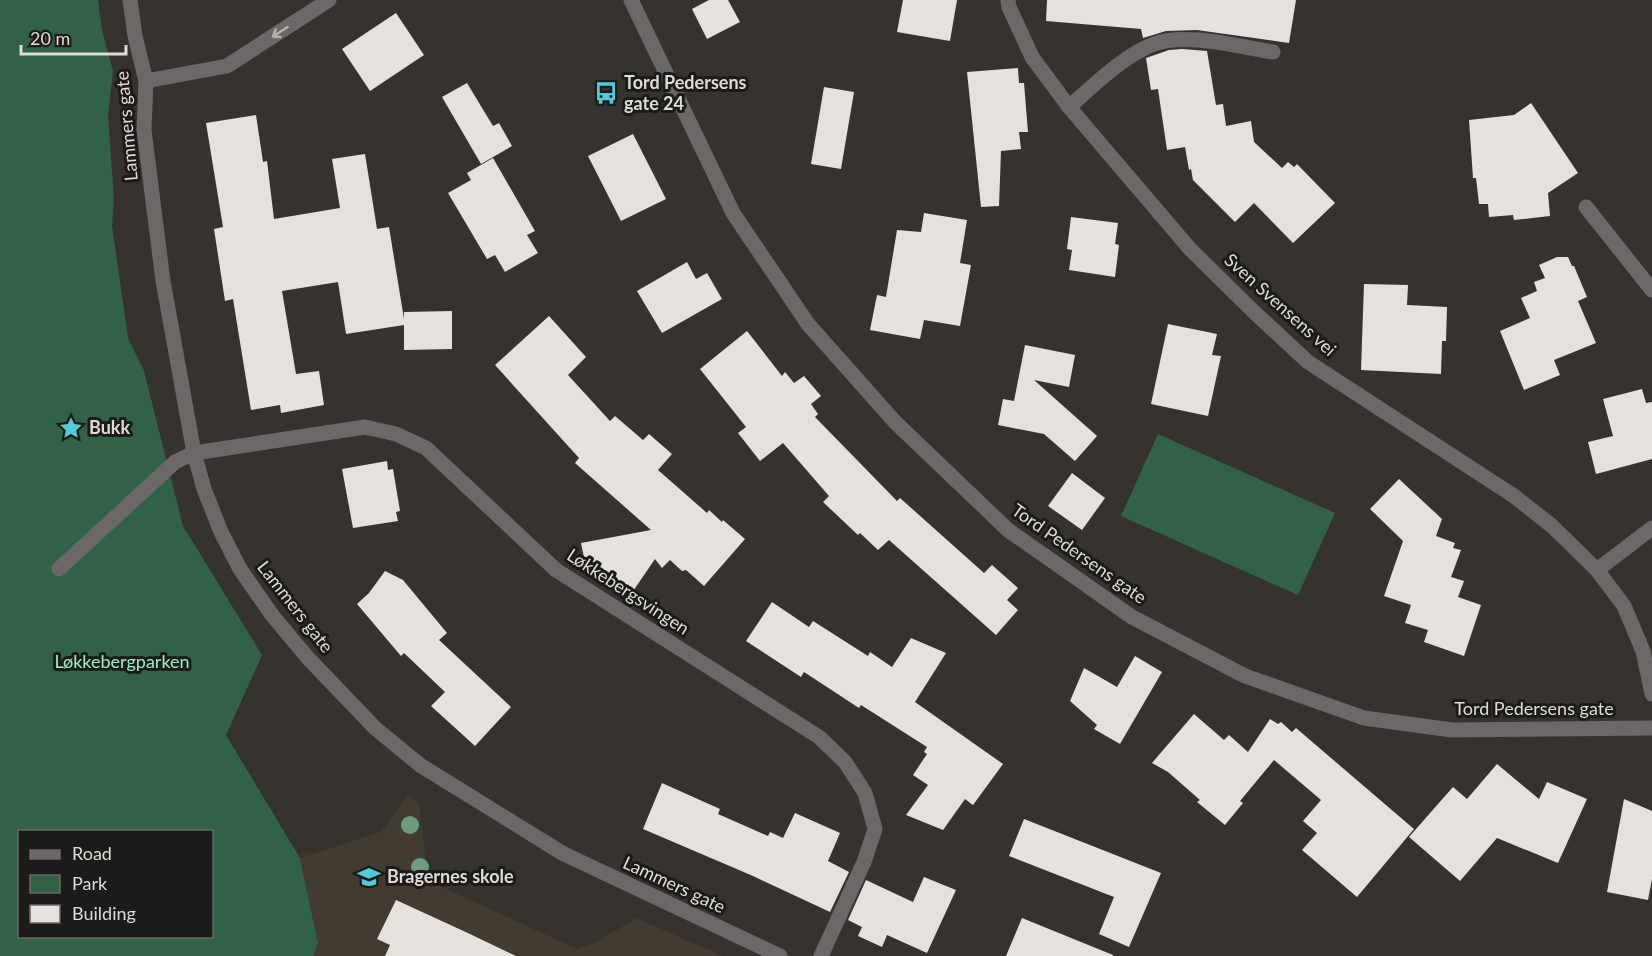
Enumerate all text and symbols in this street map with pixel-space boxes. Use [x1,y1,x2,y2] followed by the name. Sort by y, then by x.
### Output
[21,18,126,56] scale bar
[271,25,288,38] one-way arrow
[30,27,70,49] text: 20 m
[110,70,142,182] street label: Lammers gate
[624,71,747,114] place label: Tord Pedersens gate 24
[593,80,619,106] bus stop icon: Tord Pedersens gate 24
[1220,248,1341,360] street label: Sven Svensens vei
[58,415,84,441] place icon: Bukk
[89,416,130,438] place label: Bukk
[1008,498,1151,608] street label: Tord Pedersens gate
[563,543,694,639] street label: Løkkebergsvingen
[253,556,338,657] street label: Lammers gate
[54,650,190,672] park label: Løkkebergparken
[1454,697,1614,719] street label: Tord Pedersens gate
[18,830,213,938] legend
[72,842,112,864] text: Road
[620,851,729,917] street label: Lammers gate
[356,864,382,890] school or university icon: Bragernes skole
[387,865,514,887] place label: Bragernes skole
[72,872,108,894] text: Park
[72,902,136,924] text: Building

